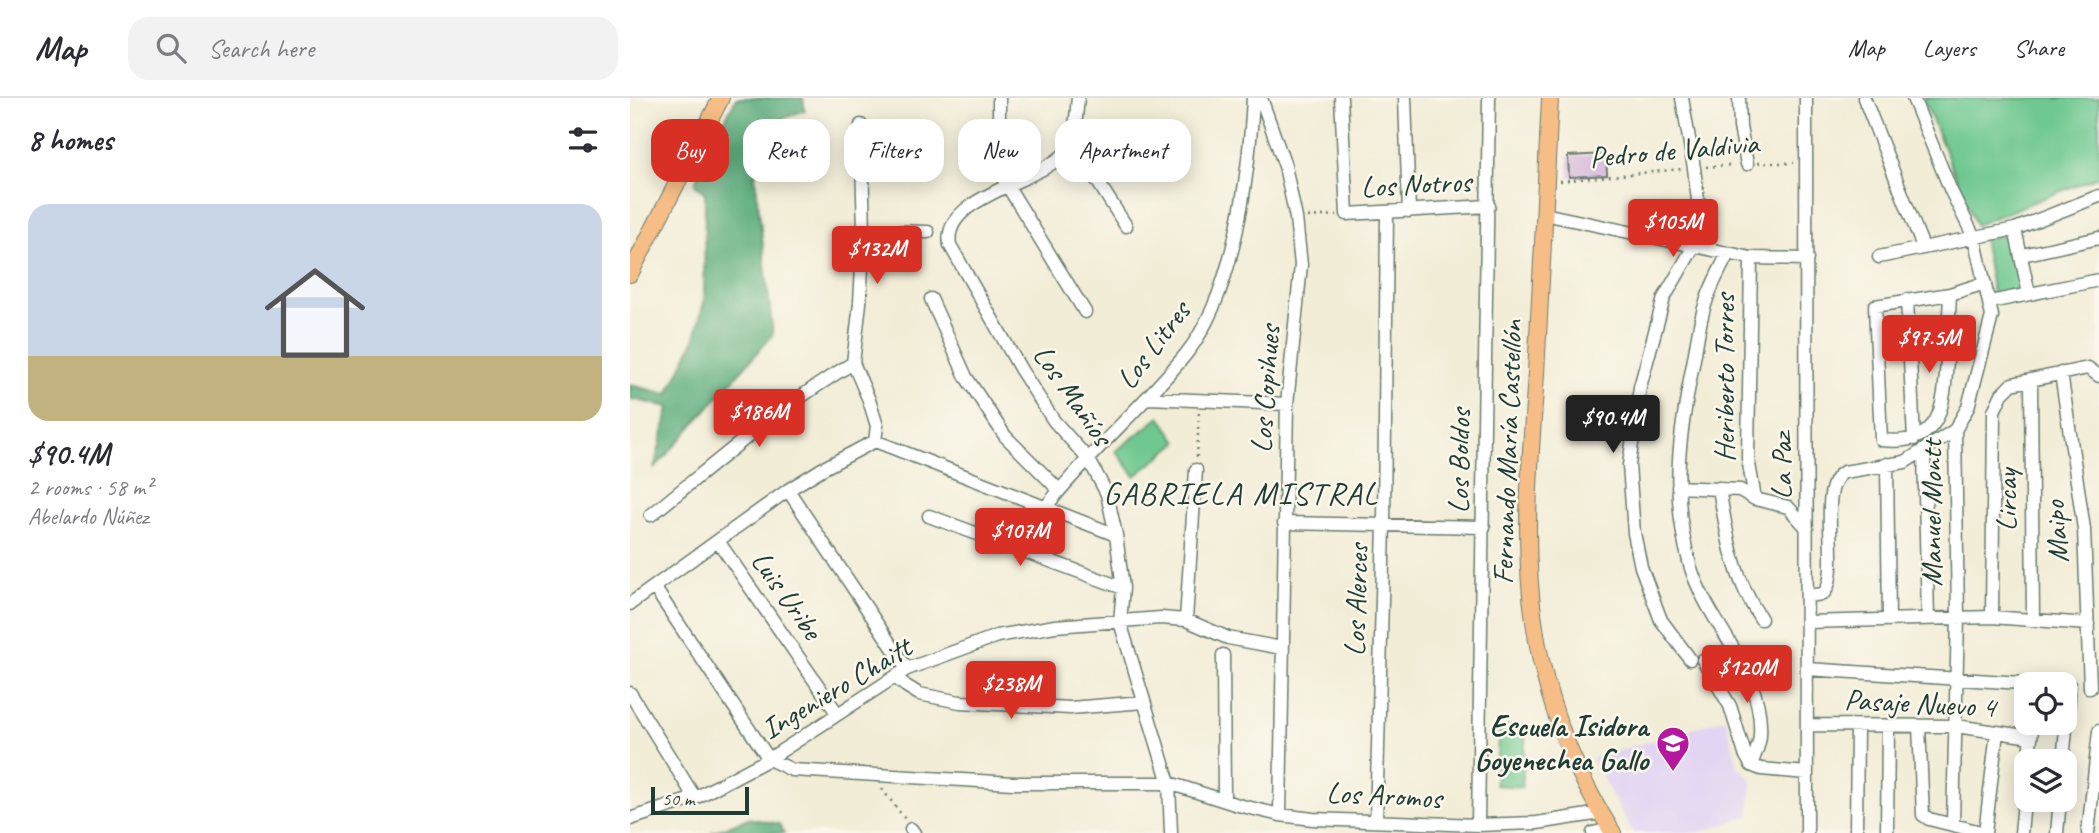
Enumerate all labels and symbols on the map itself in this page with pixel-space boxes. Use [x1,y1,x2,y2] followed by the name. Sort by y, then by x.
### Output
[1588,124,1762,176] street label: Pedro de Valdivia
[1360,162,1475,206] street label: Los Notros
[1624,200,1722,259] pin: $105M
[828,226,926,286] pin: $132M
[1108,291,1200,396] street label: Los Litres
[1705,291,1743,462] street label: Heriberto Torres
[1872,316,1986,375] pin: $97.5M
[1483,318,1531,585] street label: Fernando María Castellón
[1242,321,1289,454] street label: Los Copihues
[1025,337,1123,455] street label: Los Mañíos
[710,390,808,449] pin: $186M
[1556,396,1670,455] pin: $90.4M
[1439,406,1479,514] street label: Los Boldos
[1762,429,1800,500] street label: La Paz
[1912,436,1950,586] street label: Manuel Montt
[1987,466,2025,531] street label: Lircay
[1103,473,1379,514] district label: GABRIELA MISTRAL
[2035,498,2077,564] street label: Maipo
[971,508,1069,568] pin: $107M
[1335,541,1377,657] street label: Los Alerces
[743,543,832,648] street label: Luis Uribe
[754,627,921,748] street label: Ingeniero Chaitt
[1698,646,1796,705] pin: $120M
[962,662,1060,721] pin: $238M
[1843,680,1999,726] street label: Pasaje Nuevo 4
[1474,707,1650,779] place label: Escuela Isidora Goyenechea Gallo
[1654,724,1692,773] school or university icon: Escuela Isidora Goyenechea Gallo
[1326,773,1445,817] street label: Los Aromos
[651,784,749,816] scale bar

